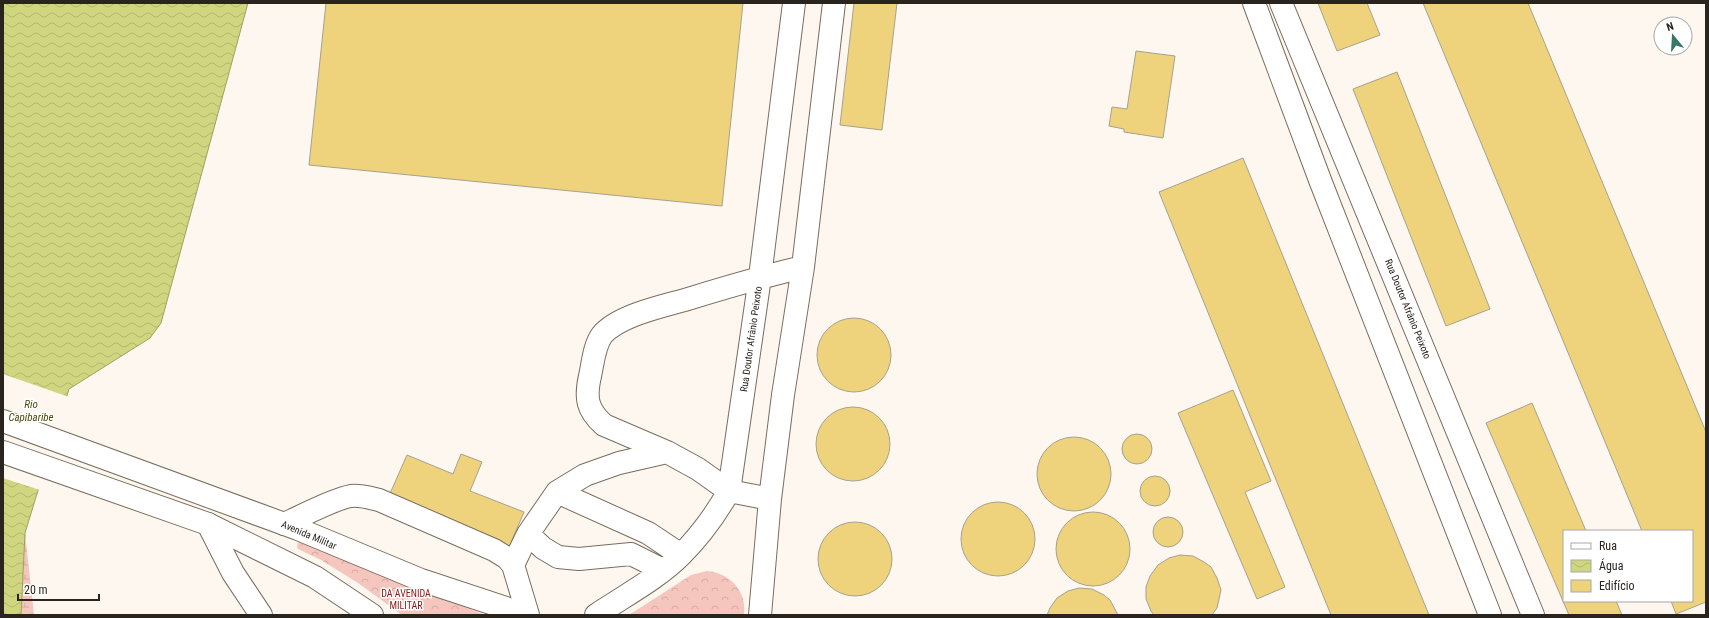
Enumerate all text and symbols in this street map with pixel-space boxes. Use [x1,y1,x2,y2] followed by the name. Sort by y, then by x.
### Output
[1653,16,1693,56] north arrow
[1665,20,1676,34] text: N
[1383,257,1433,361] street label: Rua Doutor Afrânio Peixoto
[738,285,764,393] street label: Rua Doutor Afrânio Peixoto
[8,398,54,424] water label: Rio Capibaribe
[280,518,338,552] street label: Avenida Militar
[1563,530,1693,602] legend
[1599,539,1617,553] text: Rua
[1599,558,1624,573] text: Água
[18,576,99,602] scale bar
[1599,579,1635,593] text: Edifício
[24,583,48,597] text: 20 m
[381,588,431,611] park label: DA AVENIDA MILITAR

